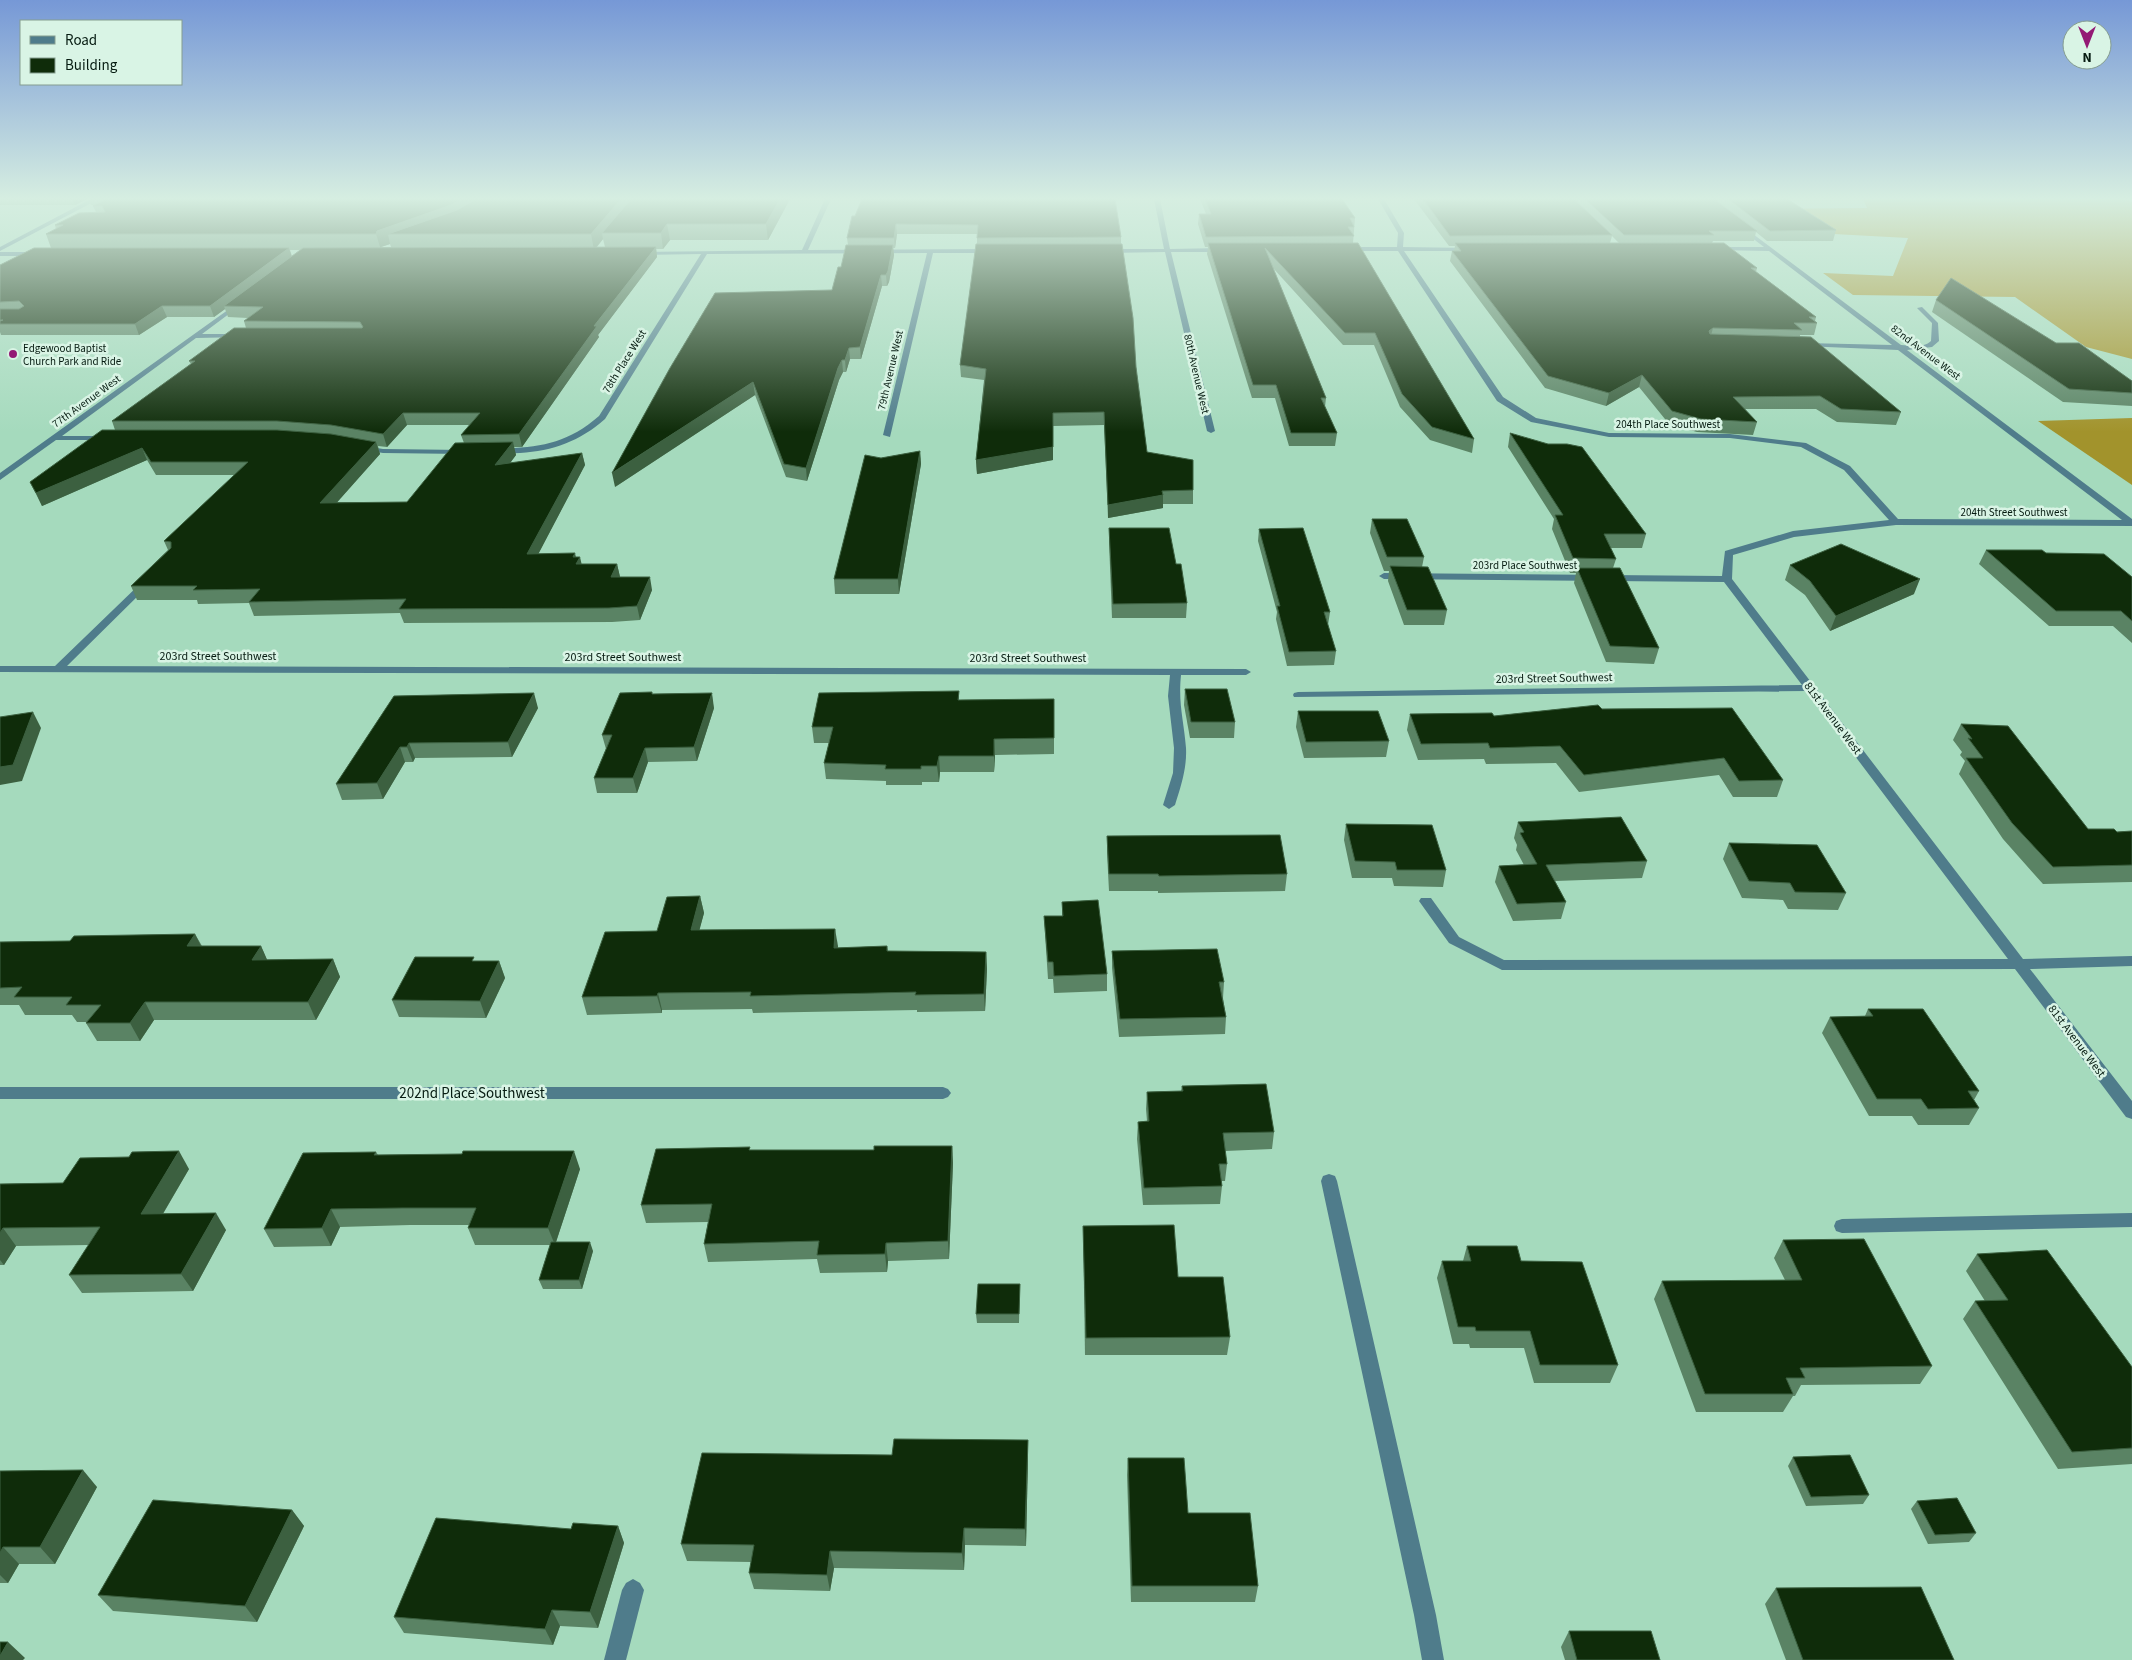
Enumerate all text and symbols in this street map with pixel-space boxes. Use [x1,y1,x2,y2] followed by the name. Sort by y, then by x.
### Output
[20,20,182,85] legend
[2062,20,2112,70] north arrow
[65,30,97,51] text: Road
[2082,47,2092,67] text: N
[65,55,118,76] text: Building
[1888,321,1964,384] street label: 82nd Avenue West
[599,326,650,396] street label: 78th Place West
[874,329,907,411] street label: 79th Avenue West
[1180,333,1213,416] street label: 80th Avenue West
[23,341,122,369] place label: Edgewood Baptist Church Park and Ride
[7,348,19,360] marker: Edgewood Baptist Church Park and Ride
[49,371,124,431] street label: 77th Avenue West
[1616,417,1720,432] street label: 204th Place Southwest
[1960,505,2068,520] street label: 204th Street Southwest
[1473,558,1577,573] street label: 203rd Place Southwest
[160,648,276,665] street label: 203rd Street Southwest
[565,649,681,666] street label: 203rd Street Southwest
[970,650,1086,667] street label: 203rd Street Southwest
[1495,669,1613,688] street label: 203rd Street Southwest
[1800,679,1866,758] street label: 81st Avenue West
[2044,1002,2110,1081] street label: 81st Avenue West
[399,1083,545,1104] street label: 202nd Place Southwest

